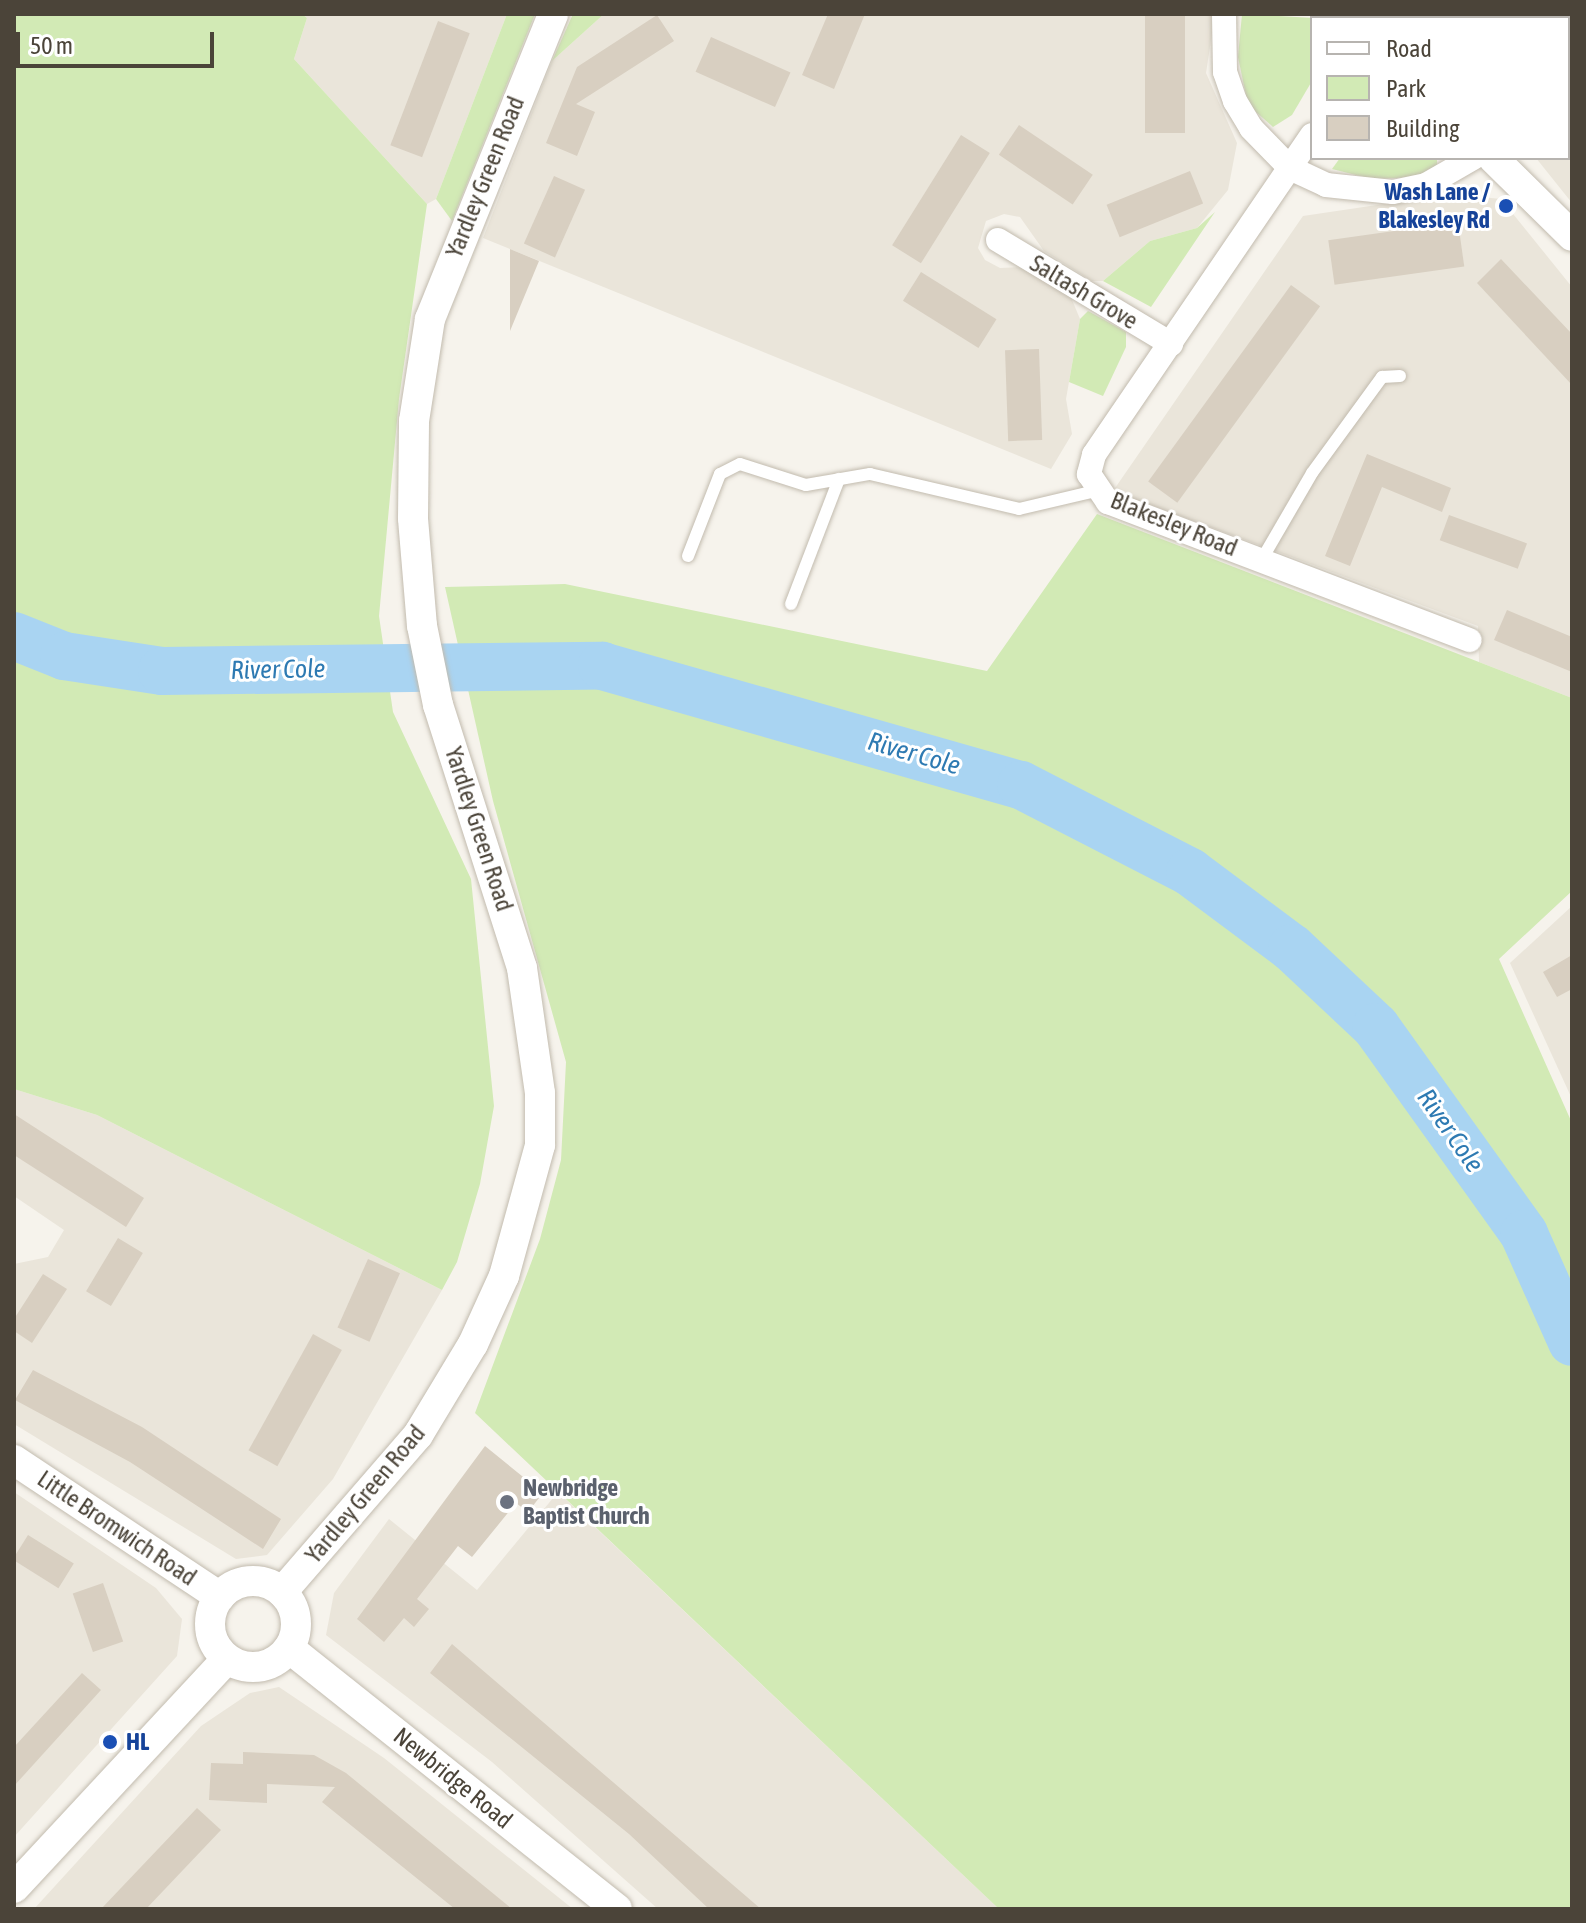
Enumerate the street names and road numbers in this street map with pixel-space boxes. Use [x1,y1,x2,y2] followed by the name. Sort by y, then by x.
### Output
[440,92,530,262] street label: Yardley Green Road
[1025,249,1143,335] street label: Saltash Grove
[1106,486,1242,562] street label: Blakesley Road
[439,743,519,915] street label: Yardley Green Road
[299,1419,431,1569] street label: Yardley Green Road
[32,1464,202,1592] street label: Little Bromwich Road
[388,1721,518,1835] street label: Newbridge Road

